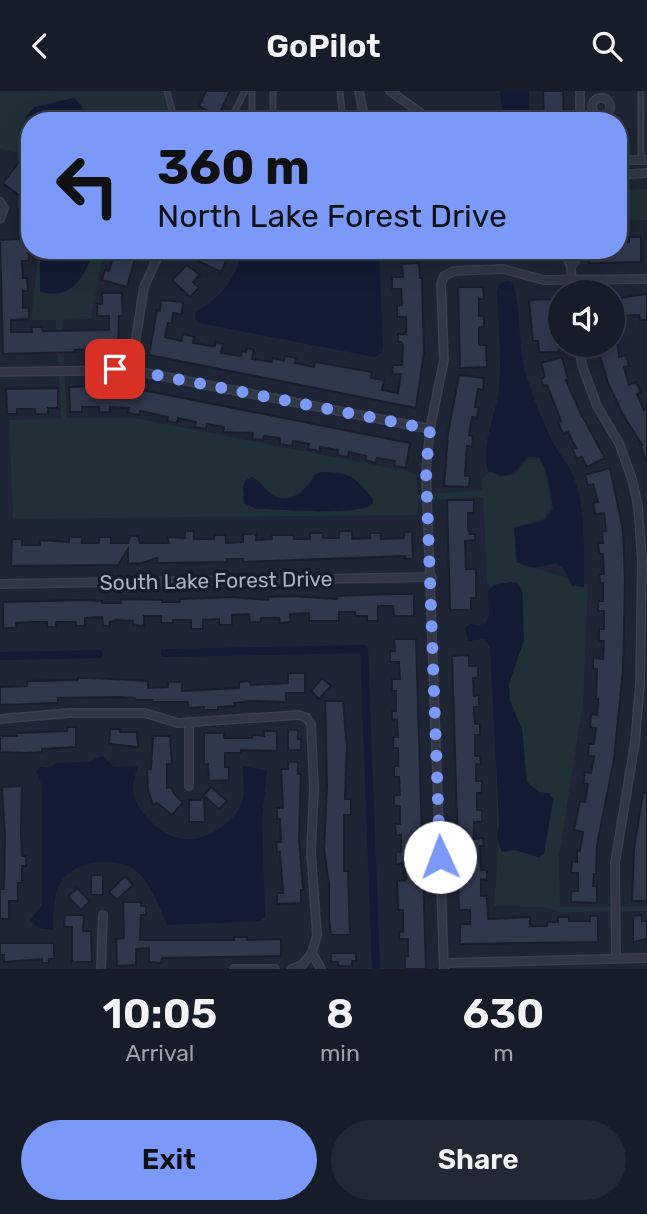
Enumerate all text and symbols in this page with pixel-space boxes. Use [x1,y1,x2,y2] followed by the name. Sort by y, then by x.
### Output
[21,27,59,65] icon: back
[266,27,381,65] text: GoPilot
[588,27,626,65] icon: search
[157,138,310,196] text: 360 m
[42,140,133,231] icon: left
[157,197,507,235] text: North Lake Forest Drive
[548,280,625,357] map controls
[548,280,625,357] button: sound
[85,339,145,399] pin
[96,350,134,388] icon: arrive
[99,566,333,595] street label: South Lake Forest Drive
[403,820,477,894] position arrow
[103,989,217,1039] text: 10:05
[326,989,354,1039] text: 8
[462,989,544,1039] text: 630
[125,1039,194,1067] text: Arrival
[320,1039,360,1067] text: min
[493,1039,514,1067] text: m
[21,1120,317,1200] button: Exit
[331,1120,626,1200] button: Share

